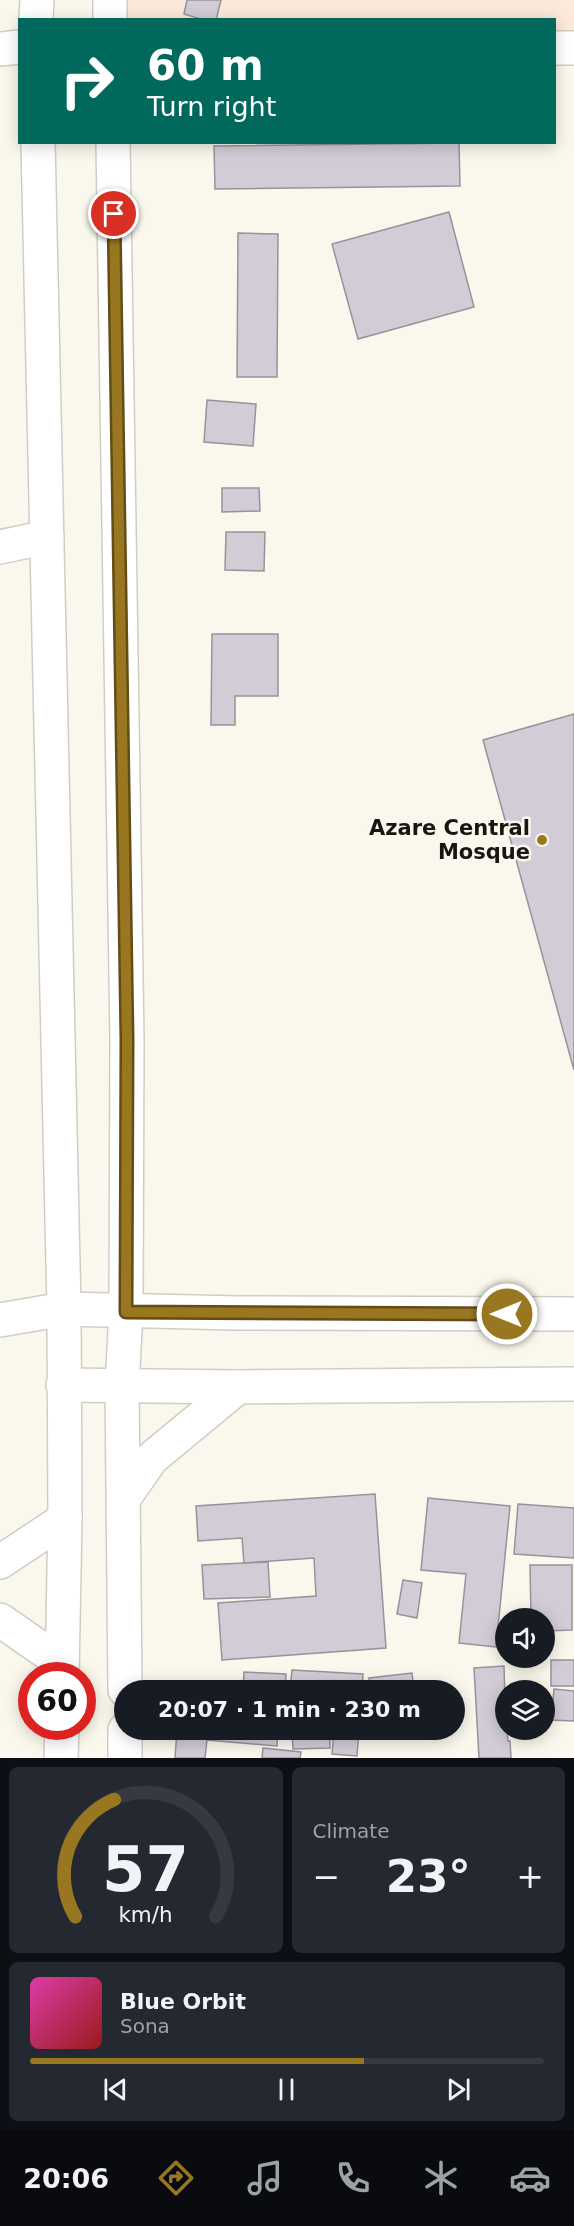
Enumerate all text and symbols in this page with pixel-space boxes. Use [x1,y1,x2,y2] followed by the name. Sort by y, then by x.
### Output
[147,41,264,90] text: 60 m
[48,42,126,120] icon: right
[147,91,276,122] text: Turn right
[88,188,139,239] pin
[97,197,130,230] icon: arrive
[369,816,530,864] place label: Azare Central Mosque
[535,833,549,847] marker: Azare Central Mosque
[475,1282,539,1346] position arrow
[495,1608,555,1740] map controls
[495,1608,555,1668] button: sound
[18,1662,96,1740] speed limit sign: 60
[495,1680,555,1740] button: layers
[158,1697,421,1722] text: 20:07 · 1 min · 230 m
[313,1819,389,1843] text: Climate
[102,1833,189,1906] text: 57
[386,1850,471,1903] text: 23°
[313,1857,340,1896] text: −
[516,1857,544,1896] text: +
[119,1902,173,1927] text: km/h
[120,1989,246,2014] text: Blue Orbit
[120,2014,170,2038] text: Sona
[99,2073,132,2106] icon: previous
[270,2073,303,2106] icon: pause
[442,2073,475,2106] icon: next
[155,2157,197,2199] icon: directions
[244,2157,286,2199] icon: music
[332,2157,374,2199] icon: phone
[420,2157,462,2199] icon: climate
[509,2157,551,2199] icon: car
[23,2163,109,2194] text: 20:06

